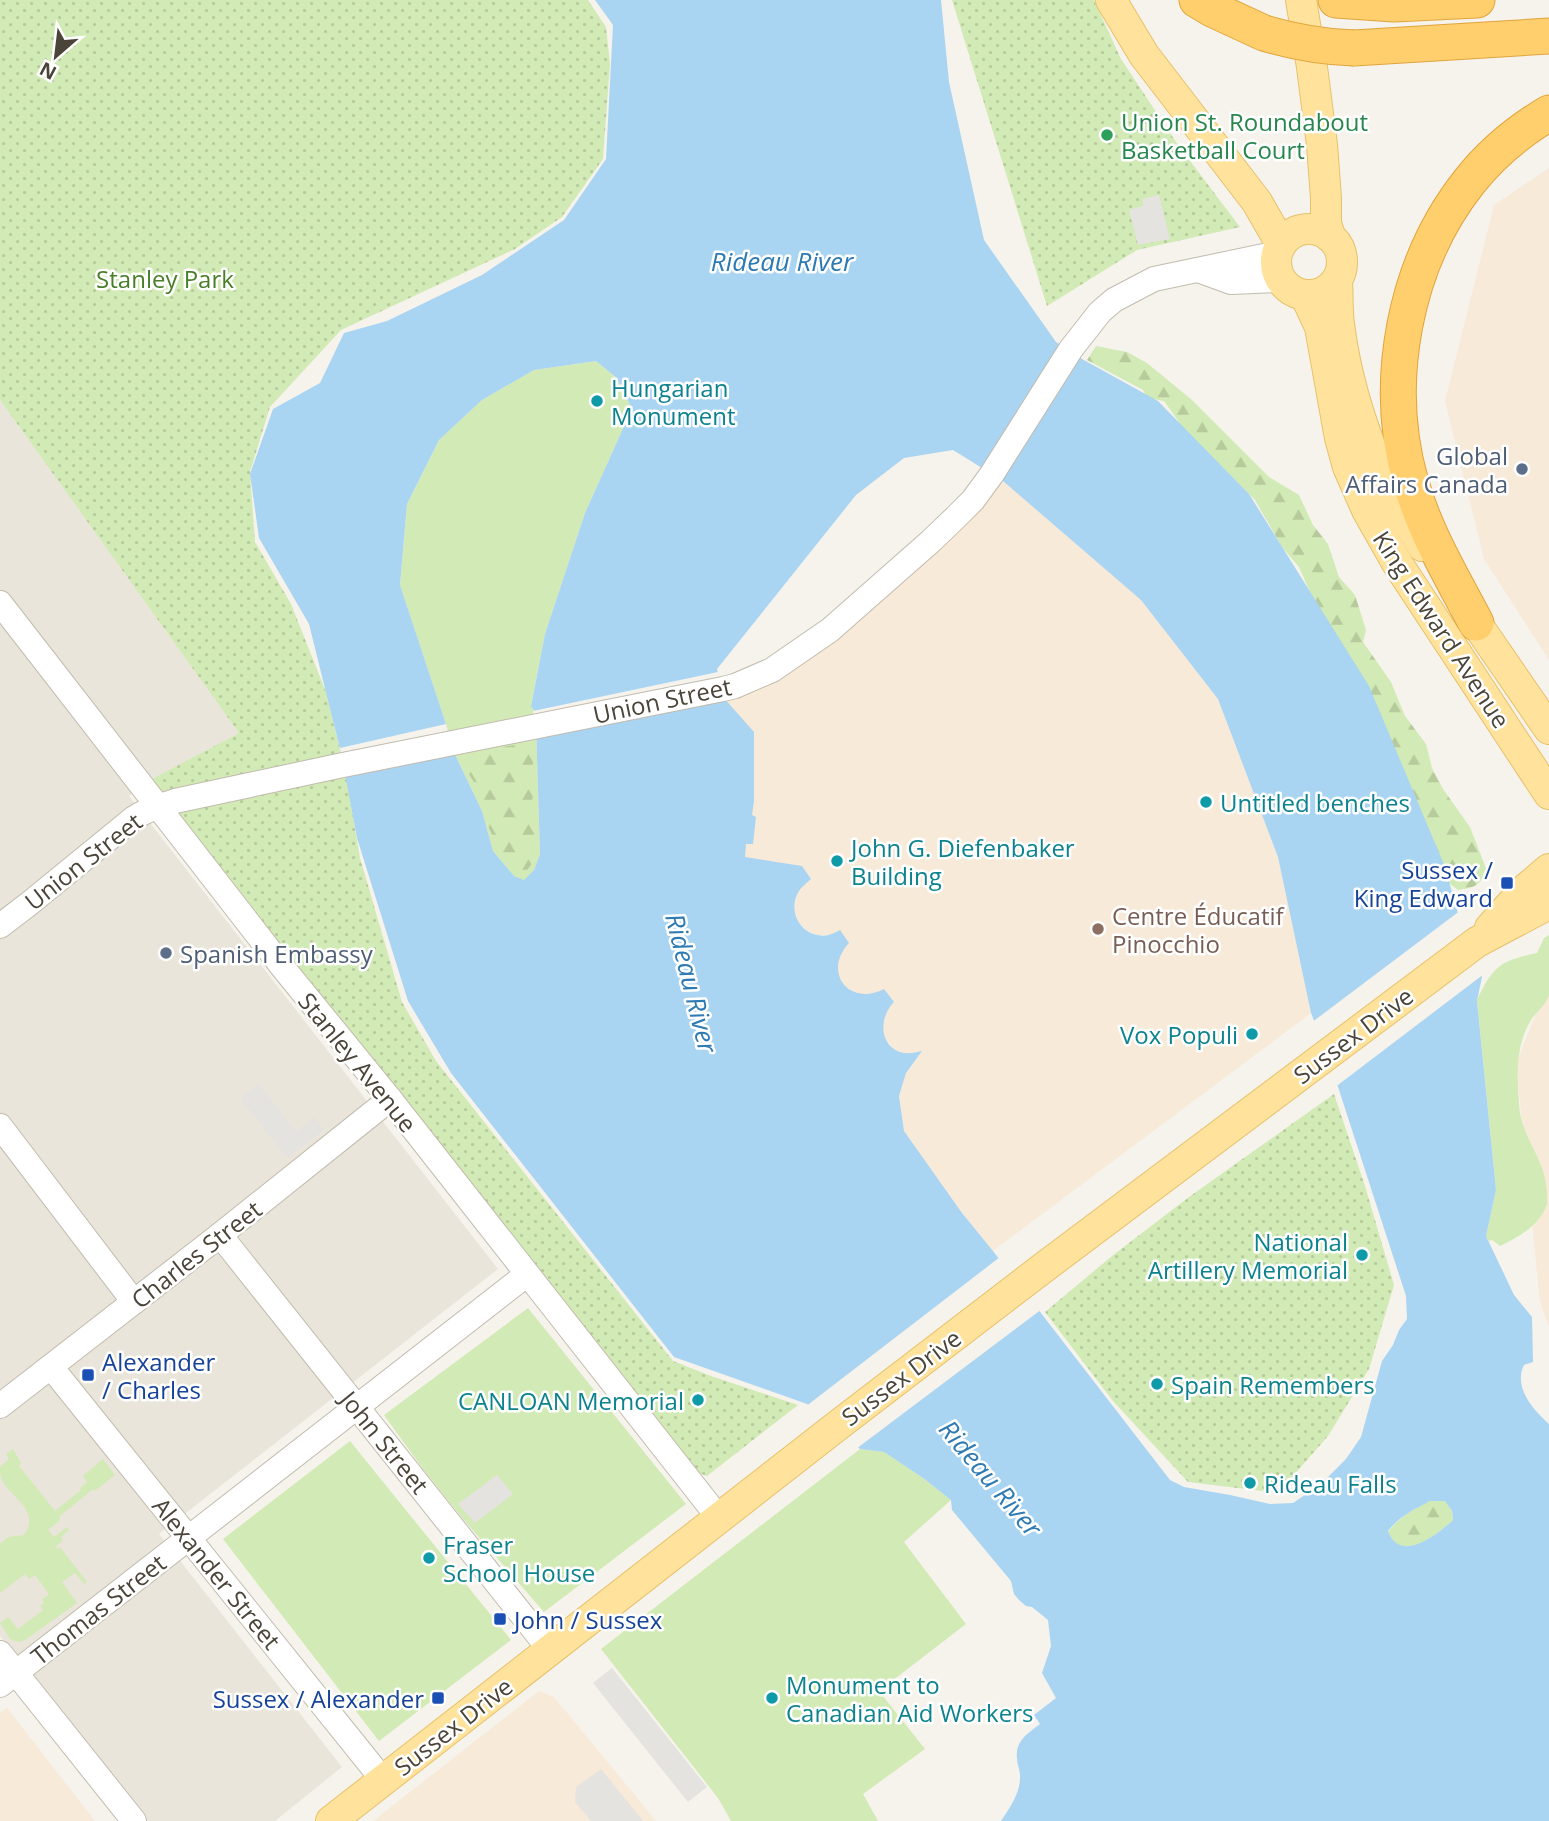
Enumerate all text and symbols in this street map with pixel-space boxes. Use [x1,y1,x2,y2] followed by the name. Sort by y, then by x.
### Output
[21,21,91,91] north arrow
[35,56,61,86] text: N
[1121,105,1368,166] place label: Union St. Roundabout Basketball Court
[1099,127,1115,143] marker: Union St. Roundabout Basketball Court
[711,243,855,279] water label: Rideau River
[96,262,234,295] park label: Stanley Park
[611,371,735,432] place label: Hungarian Monument
[589,393,605,409] marker: Hungarian Monument
[1345,439,1508,500] place label: Global Affairs Canada
[1514,461,1530,477] marker: Global Affairs Canada
[1366,524,1518,734] street label: King Edward Avenue
[590,669,734,731] street label: Union Street
[1220,786,1410,819] place label: Untitled benches
[1198,794,1214,810] marker: Untitled benches
[17,805,149,917] street label: Union Street
[849,831,1075,892] place label: John G. Diefenbaker Building
[829,853,845,869] marker: John G. Diefenbaker Building
[1354,853,1493,914] place label: Sussex / King Edward
[1499,875,1515,891] marker: Sussex / King Edward
[1112,899,1286,960] place label: Centre Éducatif Pinocchio
[657,910,727,1058] water label: Rideau River
[1090,921,1106,937] marker: Centre Éducatif Pinocchio
[180,937,374,970] place label: Spanish Embassy
[158,945,174,961] marker: Spanish Embassy
[1286,979,1420,1091] street label: Sussex Drive
[291,985,425,1139] street label: Stanley Avenue
[1120,1018,1238,1051] place label: Vox Populi
[1244,1026,1260,1042] marker: Vox Populi
[124,1193,268,1315] street label: Charles Street
[1148,1225,1348,1286] place label: National Artillery Memorial
[1354,1247,1370,1263] marker: National Artillery Memorial
[834,1321,968,1433] street label: Sussex Drive
[102,1345,215,1406] place label: Alexander / Charles
[80,1367,96,1383] marker: Alexander / Charles
[1171,1368,1375,1401] place label: Spain Remembers
[1149,1376,1165,1392] marker: Spain Remembers
[332,1382,437,1500] street label: John Street
[458,1384,684,1417] place label: CANLOAN Memorial
[690,1392,706,1408] marker: CANLOAN Memorial
[931,1412,1052,1545] water label: Rideau River
[1264,1467,1397,1500] place label: Rideau Falls
[1242,1475,1258,1491] marker: Rideau Falls
[145,1490,289,1656] street label: Alexander Street
[443,1528,595,1589] place label: Fraser School House
[24,1546,172,1672] street label: Thomas Street
[421,1550,437,1566] marker: Fraser School House
[512,1603,663,1636] place label: John / Sussex
[492,1611,508,1627] marker: John / Sussex
[786,1668,1033,1729] place label: Monument to Canadian Aid Workers
[387,1669,519,1783] street label: Sussex Drive
[213,1682,424,1715] place label: Sussex / Alexander
[430,1690,446,1706] marker: Sussex / Alexander
[764,1690,780,1706] marker: Monument to Canadian Aid Workers

